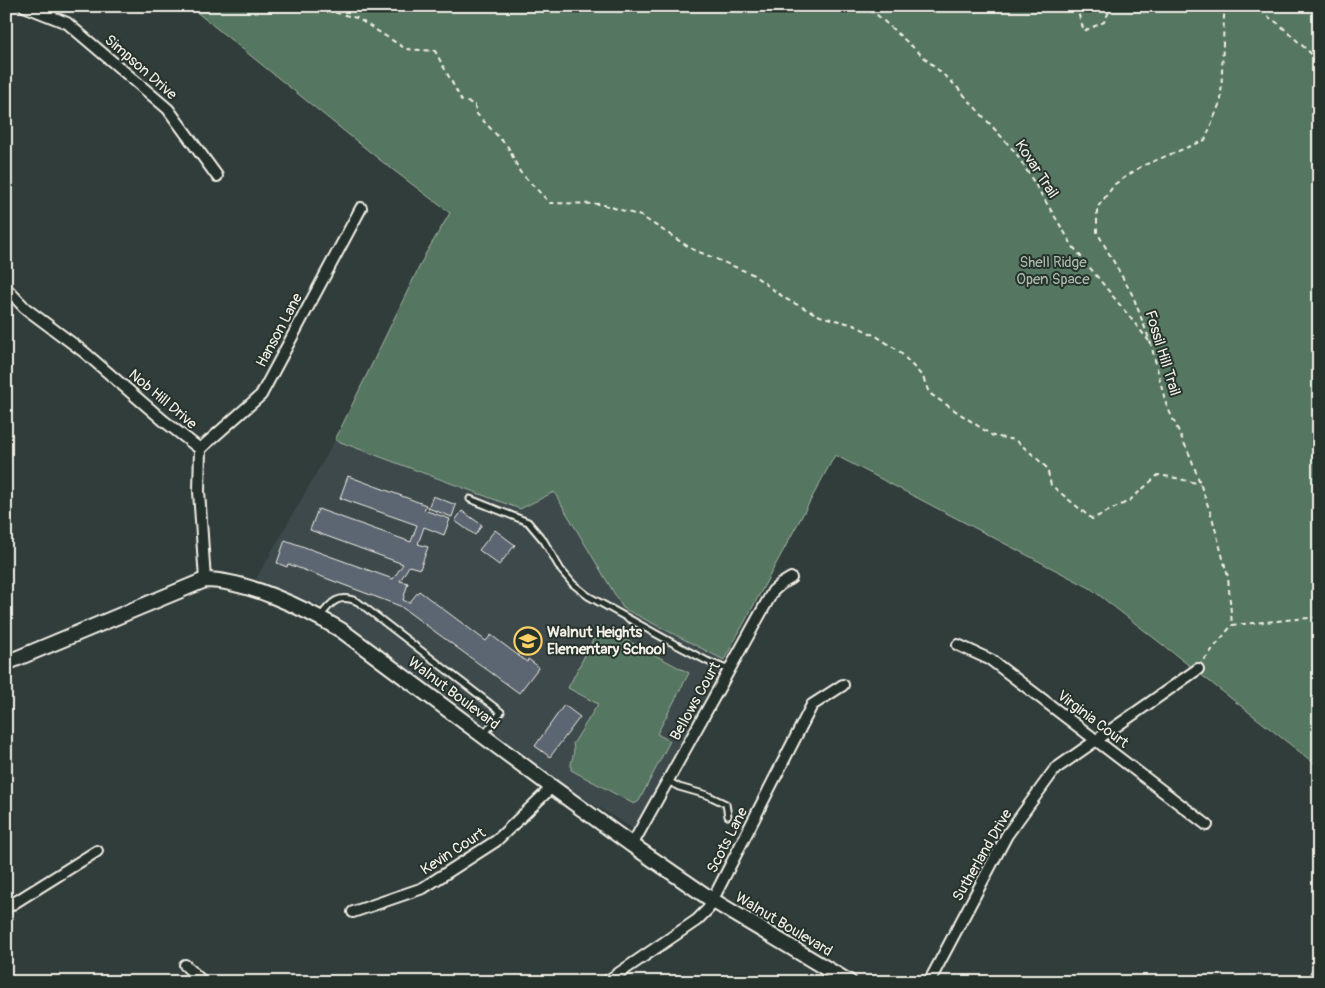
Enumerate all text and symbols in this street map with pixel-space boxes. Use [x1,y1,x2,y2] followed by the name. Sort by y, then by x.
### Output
[101,31,181,104] street label: Simpson Drive
[1011,136,1062,202] street label: Kovar Trail
[1016,253,1090,289] park label: Shell Ridge Open Space
[252,289,307,371] street label: Hanson Lane
[1141,308,1185,398] street label: Fossil Hill Trail
[125,365,201,434] street label: Nob Hill Drive
[547,623,666,659] place label: Walnut Heights Elementary School
[513,626,543,656] school or university icon: Walnut Heights Elementary School
[404,653,503,734] street label: Walnut Boulevard
[666,658,725,744] street label: Bellows Court
[1053,686,1133,753] street label: Virginia Court
[703,804,752,876] street label: Scots Lane
[948,805,1017,905] street label: Sutherland Drive
[417,823,490,879] street label: Kevin Court
[732,888,836,961] street label: Walnut Boulevard

